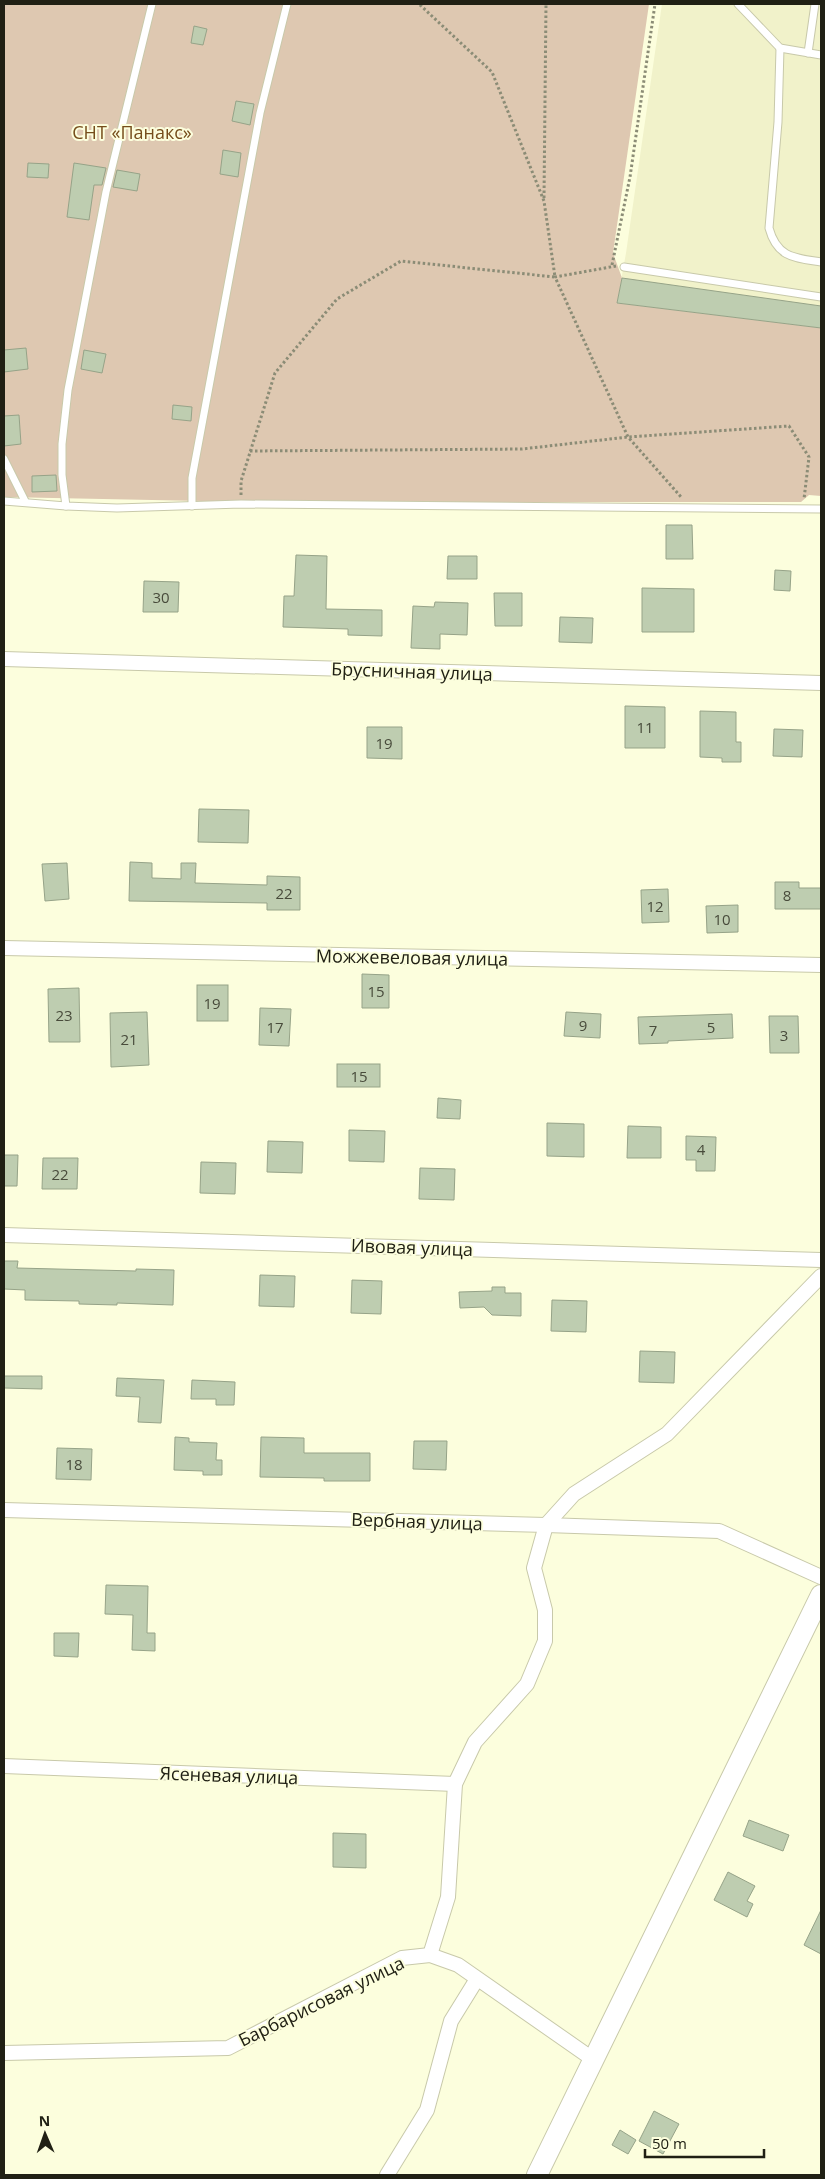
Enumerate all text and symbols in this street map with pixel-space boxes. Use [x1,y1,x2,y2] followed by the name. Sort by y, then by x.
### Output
[72,120,192,144] park label: СНТ «Панакс»
[152,587,170,607] house number: 30
[331,656,493,686] street label: Брусничная улица
[636,717,654,737] house number: 11
[375,733,393,753] house number: 19
[275,883,293,903] house number: 22
[783,885,791,905] house number: 8
[646,896,664,916] house number: 12
[713,909,731,929] house number: 10
[316,943,508,971] street label: Можжевеловая улица
[367,981,385,1001] house number: 15
[203,993,221,1013] house number: 19
[55,1005,73,1025] house number: 23
[579,1015,587,1035] house number: 9
[266,1017,284,1037] house number: 17
[707,1017,715,1037] house number: 5
[649,1020,657,1040] house number: 7
[780,1025,788,1045] house number: 3
[120,1029,138,1049] house number: 21
[350,1066,368,1086] house number: 15
[697,1139,706,1159] house number: 4
[51,1164,69,1184] house number: 22
[351,1233,473,1261] street label: Ивовая улица
[65,1454,83,1474] house number: 18
[351,1507,483,1535] street label: Вербная улица
[159,1761,299,1789] street label: Ясеневая улица
[234,1950,408,2052] street label: Барбарисовая улица
[20,2109,70,2159] north arrow
[39,2111,51,2130] text: N
[645,2126,764,2158] scale bar
[652,2133,687,2153] text: 50 m

